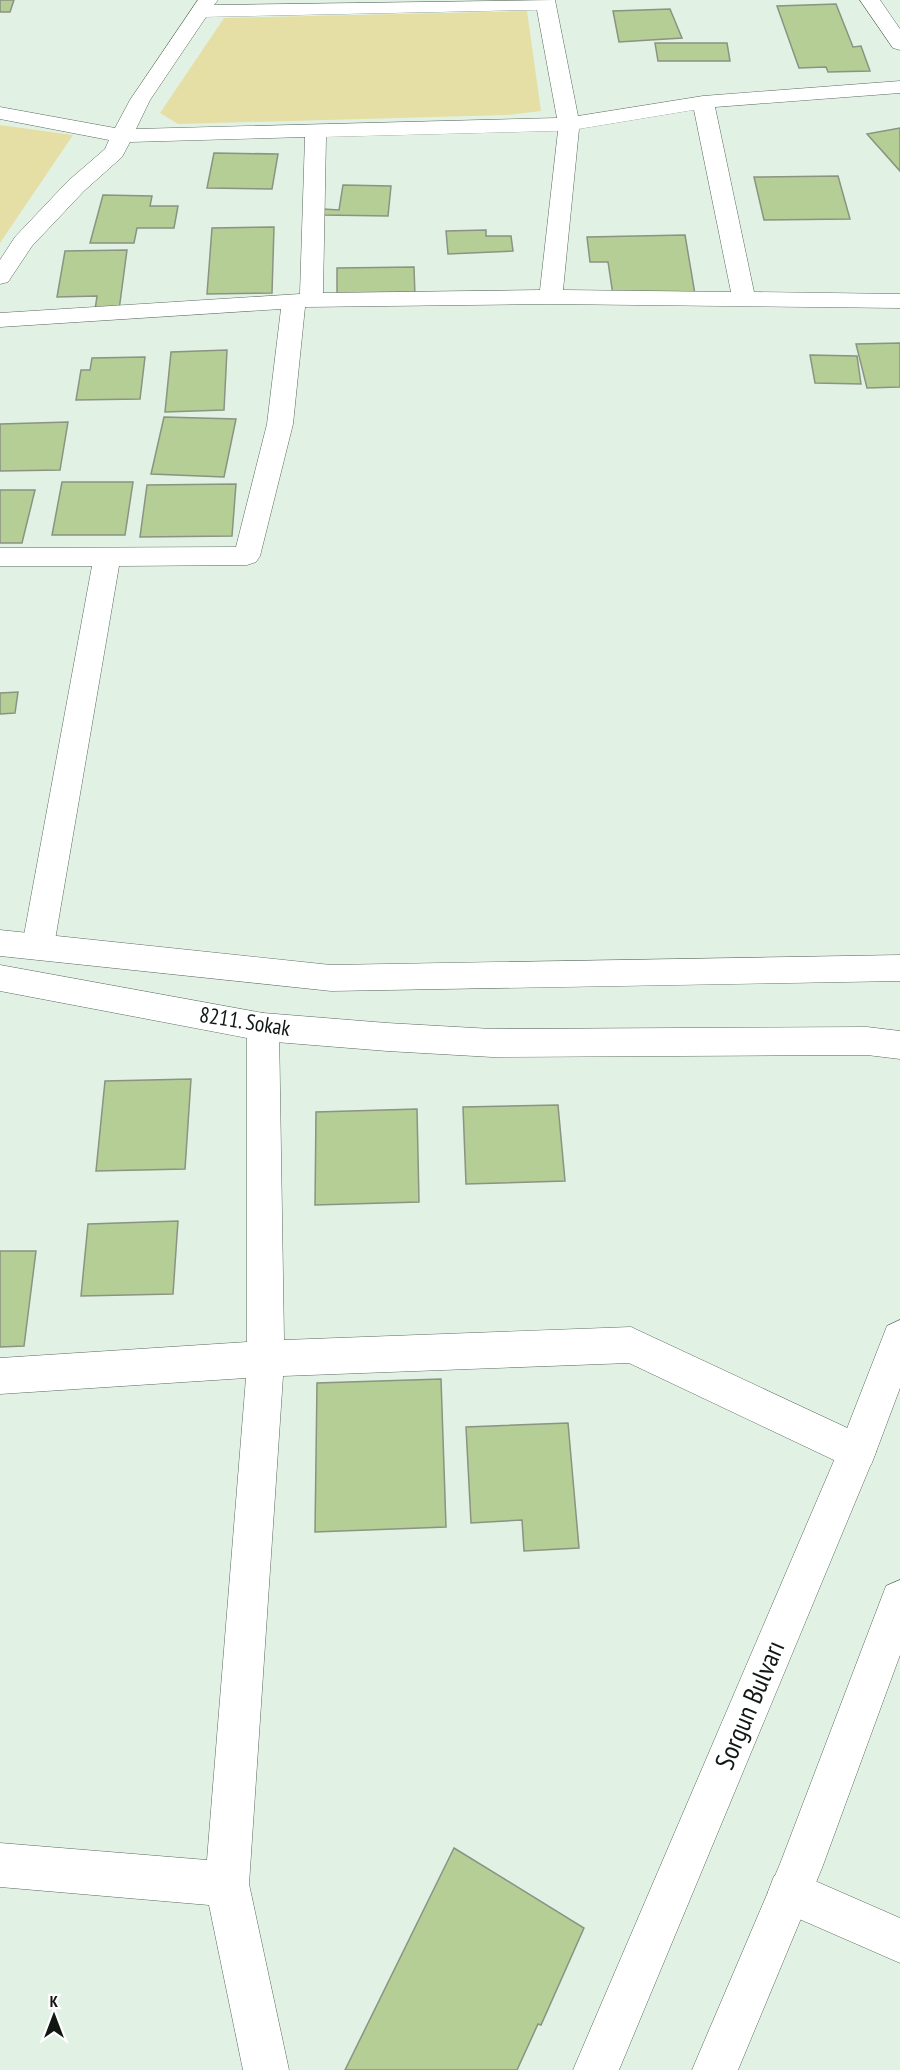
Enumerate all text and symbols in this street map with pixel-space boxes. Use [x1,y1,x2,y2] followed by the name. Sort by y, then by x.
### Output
[198,1000,293,1042] street label: 8211. Sokak
[707,1635,791,1774] street label: Sorgun Bulvarı
[24,1986,84,2046] north arrow
[50,1991,59,2011] text: K

